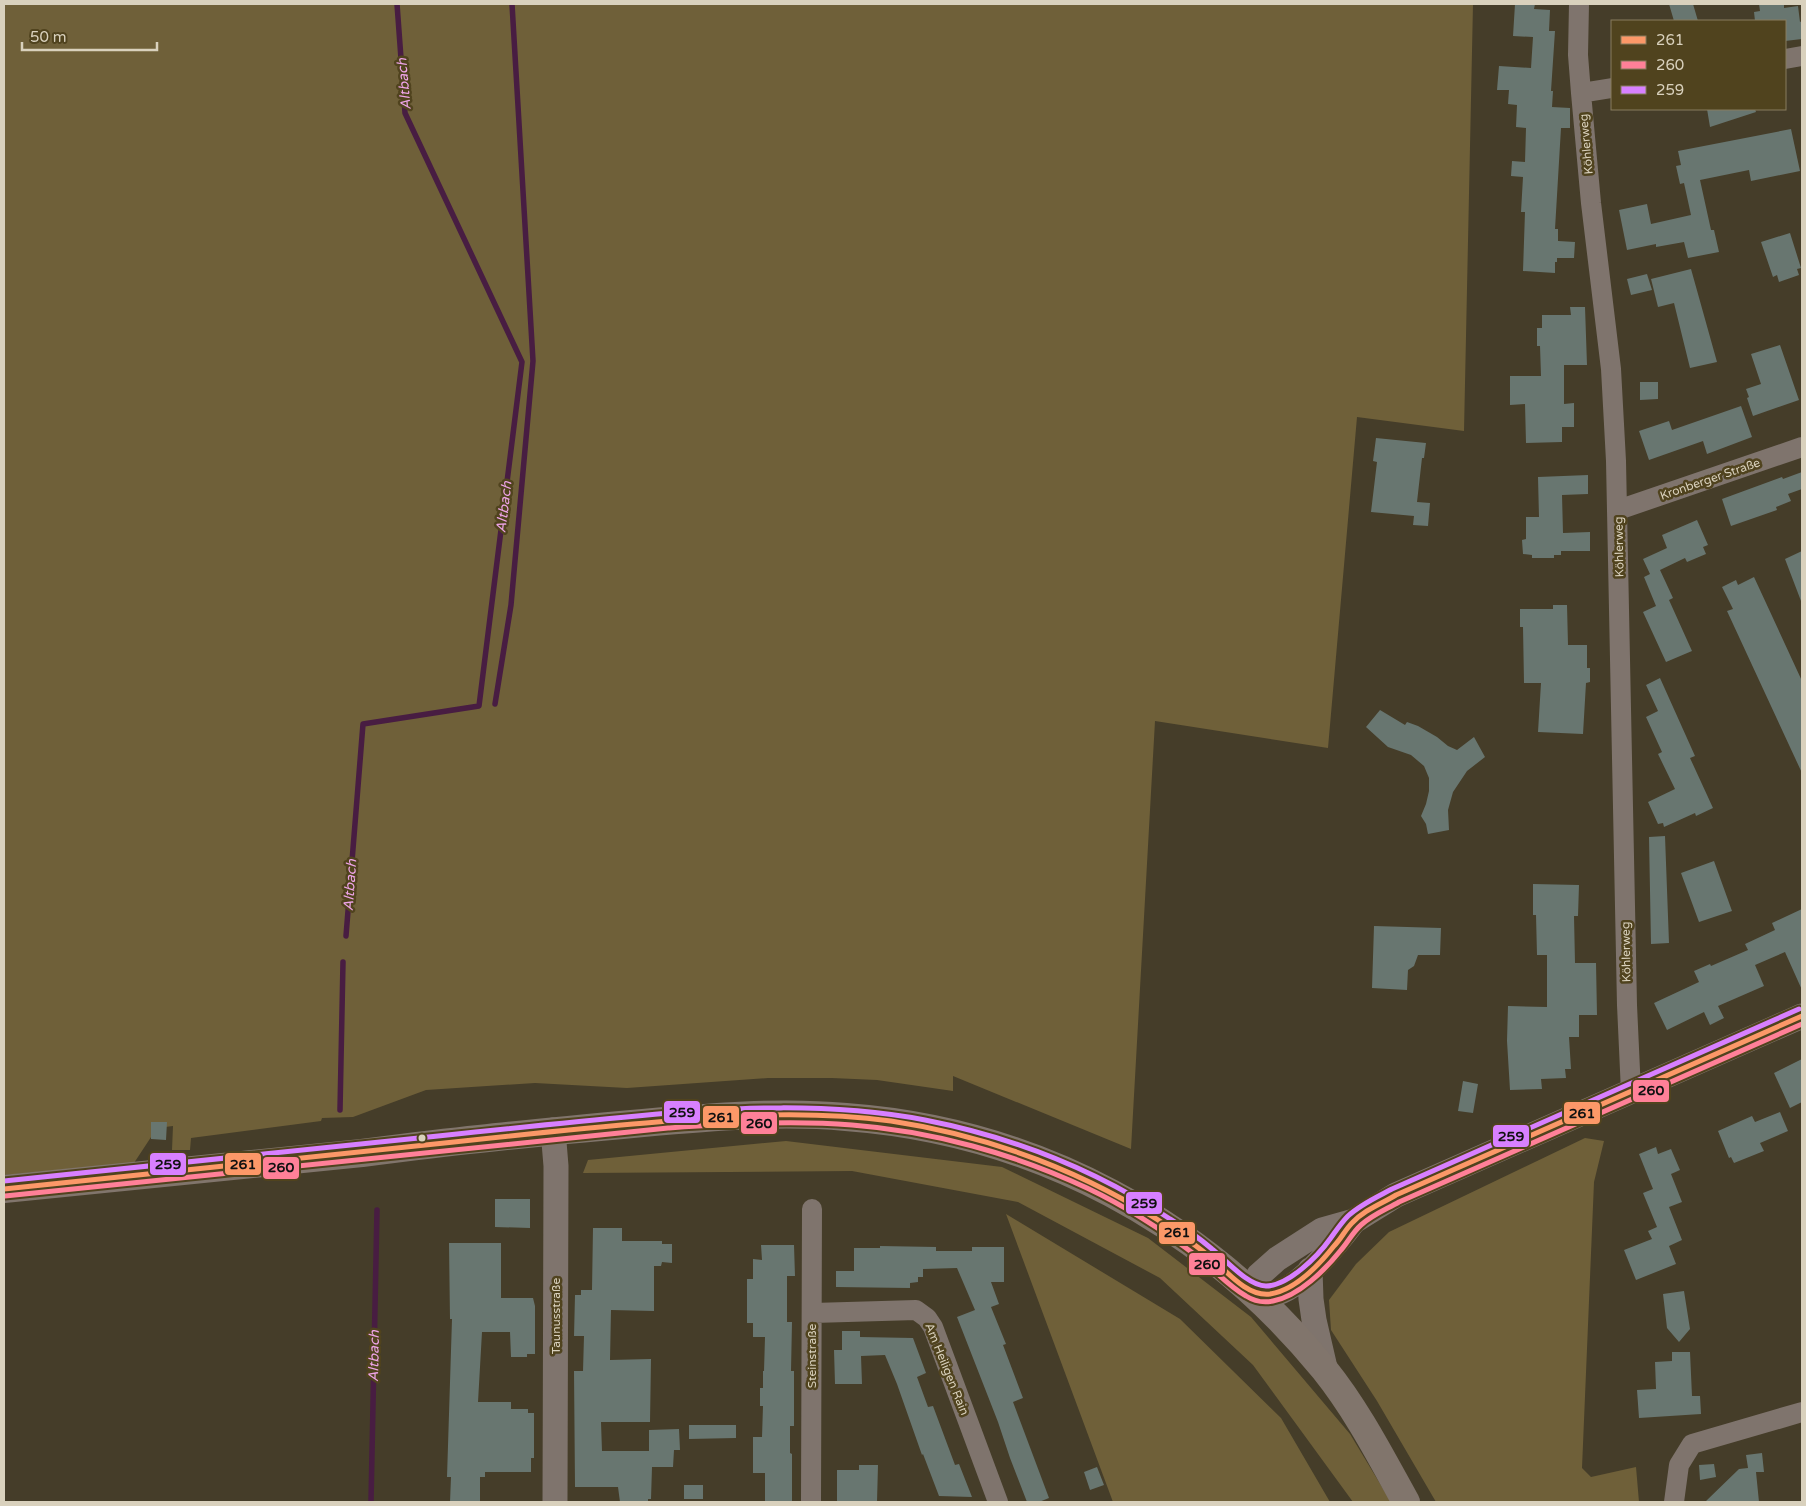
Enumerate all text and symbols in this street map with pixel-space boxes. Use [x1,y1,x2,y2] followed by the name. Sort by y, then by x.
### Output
[22,20,158,52] scale bar
[1611,20,1786,110] legend
[30,28,67,46] text: 50 m
[1656,31,1684,49] text: 261
[1656,56,1684,74] text: 260
[393,57,415,111] water label: Altbach
[1656,81,1684,99] text: 259
[1576,113,1596,175] street label: Köhlerweg
[1658,455,1762,503] street label: Kronberger Straße
[492,480,516,534] water label: Altbach
[1611,516,1627,578] street label: Köhlerweg
[340,858,360,911] water label: Altbach
[1618,921,1634,983] street label: Köhlerweg
[1632,1079,1670,1103] line badge: 260
[1638,1082,1664,1099] text: 260
[663,1100,701,1124] line badge: 259
[1563,1101,1601,1125] line badge: 261
[669,1104,695,1121] text: 259
[702,1105,740,1129] line badge: 261
[1569,1105,1595,1122] text: 261
[708,1109,734,1126] text: 261
[740,1111,778,1135] line badge: 260
[746,1115,772,1132] text: 260
[1492,1124,1530,1148] line badge: 259
[1498,1128,1524,1145] text: 259
[417,1133,427,1143] unlabelled marker
[149,1152,187,1176] line badge: 259
[224,1152,262,1176] line badge: 261
[155,1156,181,1173] text: 259
[230,1156,256,1173] text: 261
[262,1156,300,1180] line badge: 260
[268,1159,294,1176] text: 260
[1125,1191,1163,1215] line badge: 259
[1131,1195,1157,1212] text: 259
[1158,1221,1196,1245] line badge: 261
[1164,1224,1190,1241] text: 261
[1188,1252,1226,1276] line badge: 260
[1194,1256,1220,1273] text: 260
[549,1278,563,1354] street label: Taunusstraße
[922,1321,972,1417] street label: Am Heiligen Rain
[805,1324,819,1388] street label: Steinstraße
[365,1329,383,1382] water label: Altbach

